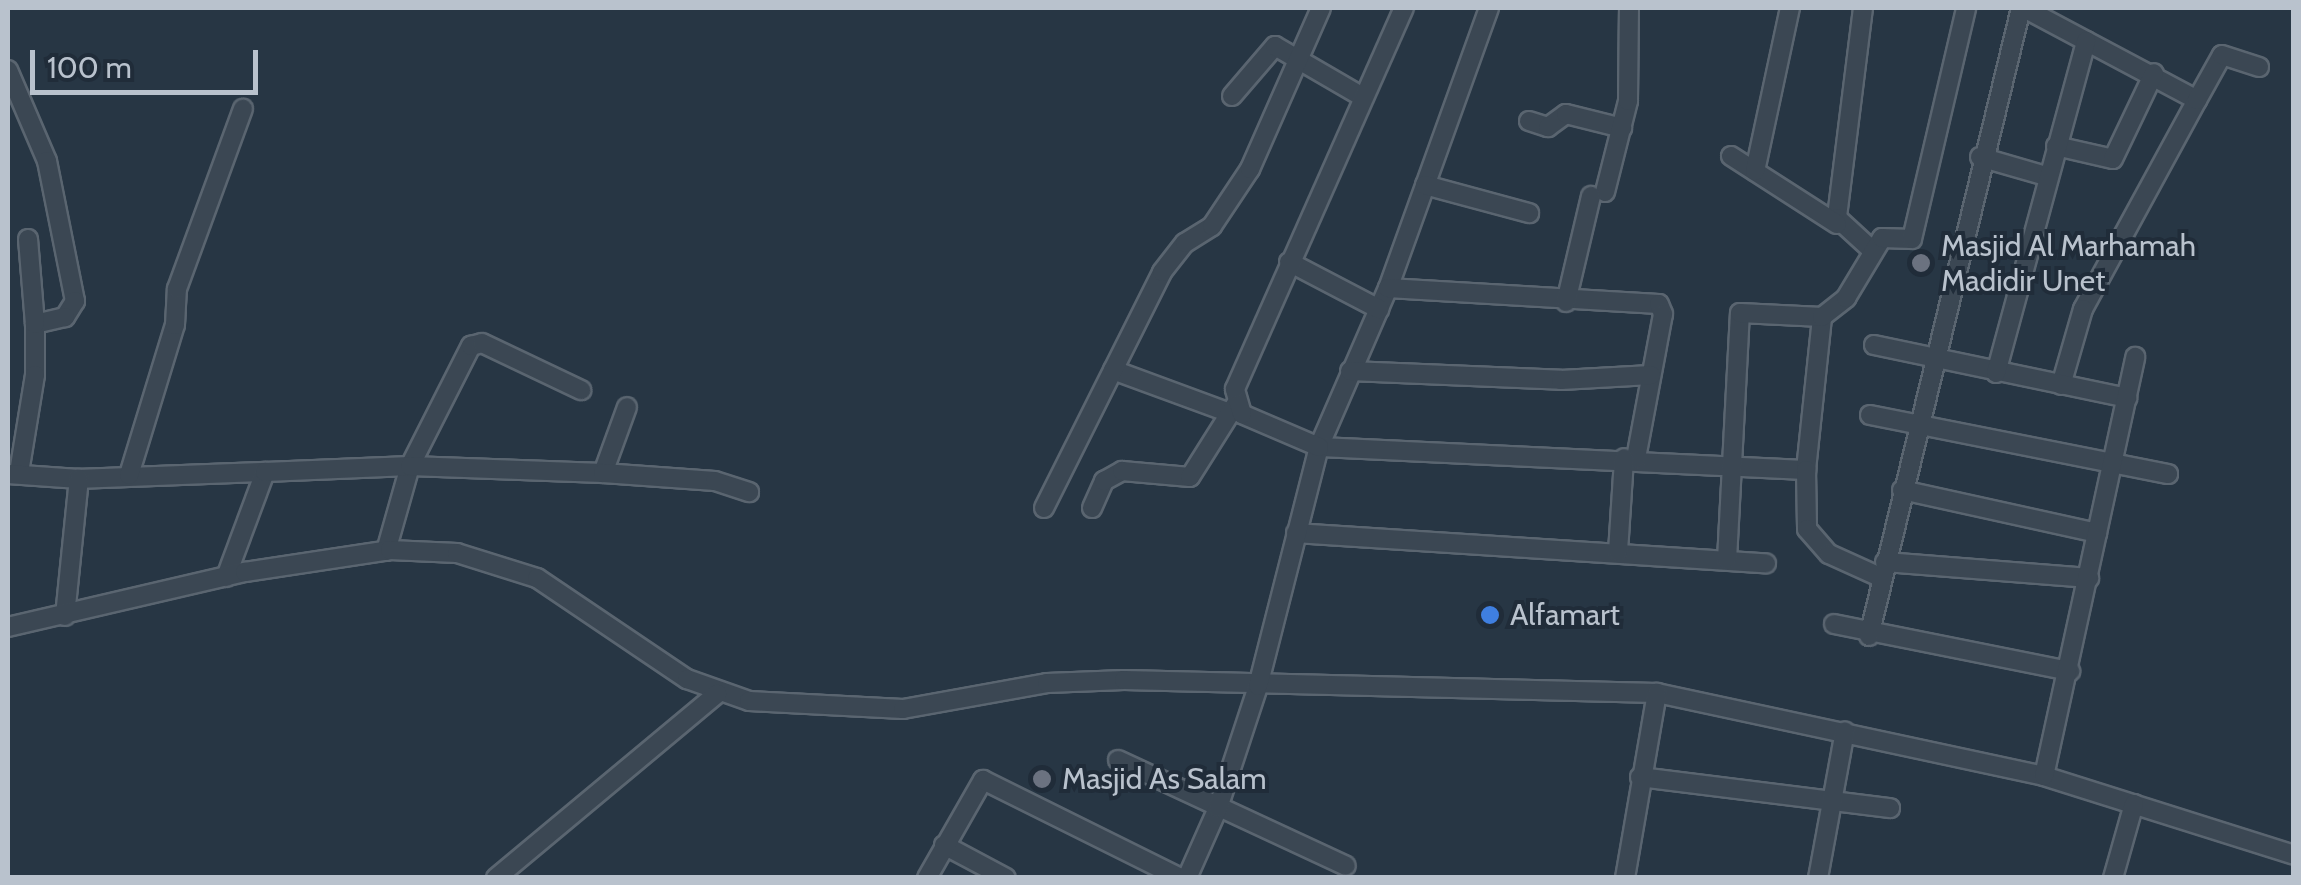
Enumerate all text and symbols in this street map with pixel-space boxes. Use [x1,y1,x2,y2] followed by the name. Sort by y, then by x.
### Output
[35,30,262,92] scale bar
[47,49,132,86] text: 100 m
[1941,228,2196,298] place label: Masjid Al Marhamah Madidir Unet
[1910,252,1932,274] marker: Masjid Al Marhamah Madidir Unet
[1510,597,1620,633] place label: Alfamart
[1479,604,1501,626] marker: Alfamart
[1062,761,1266,797] place label: Masjid As Salam
[1031,768,1053,790] marker: Masjid As Salam

